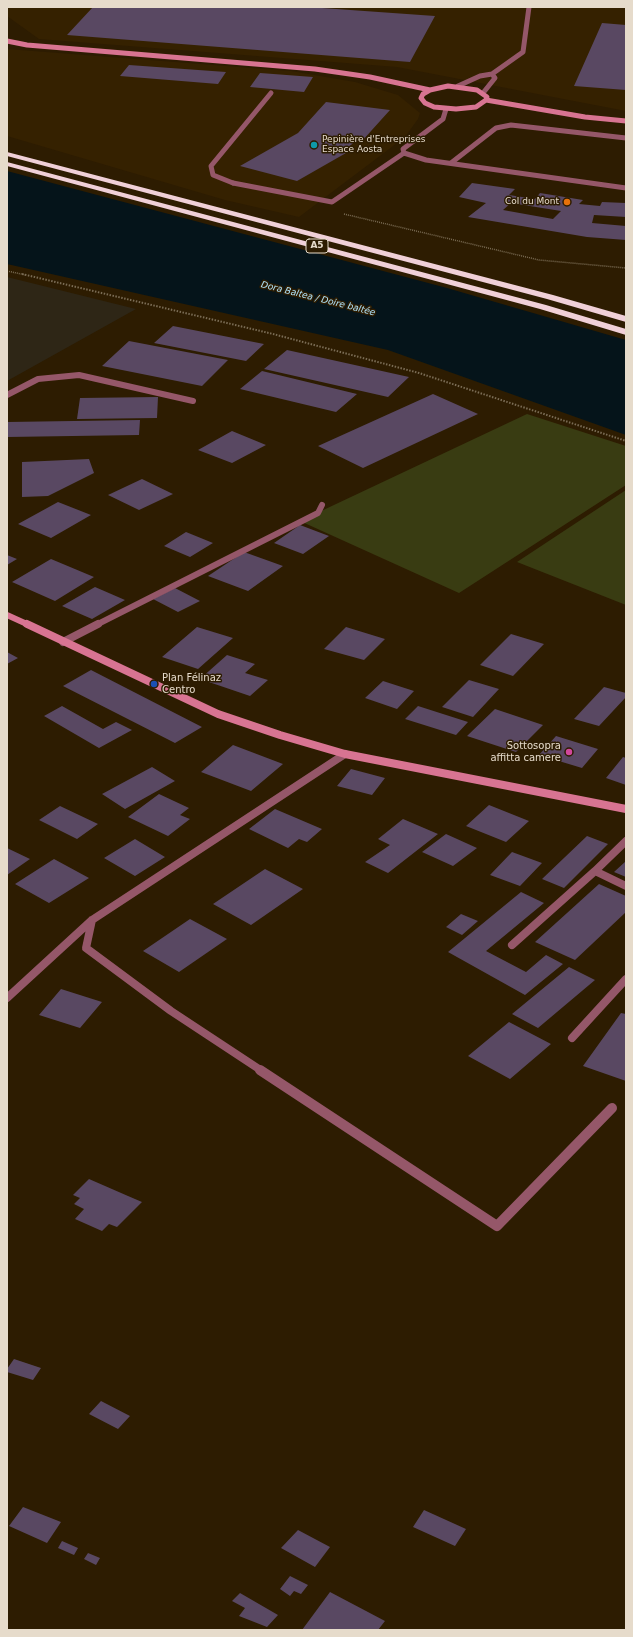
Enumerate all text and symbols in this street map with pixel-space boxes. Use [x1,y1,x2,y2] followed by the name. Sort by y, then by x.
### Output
[322,135,425,156] place label: Pepinière d'Entreprises Espace Aosta
[309,140,319,150] marker: Pepinière d'Entreprises Espace Aosta
[505,197,559,207] place label: Col du Mont
[562,197,572,207] marker: Col du Mont
[306,239,328,253] road number: A5
[260,280,376,318] water label: Dora Baltea / Doire baltée
[162,672,221,696] place label: Plan Félinaz Centro
[149,679,159,689] marker: Plan Félinaz Centro
[490,740,561,764] place label: Sottosopra affitta camere
[564,747,574,757] marker: Sottosopra affitta camere

